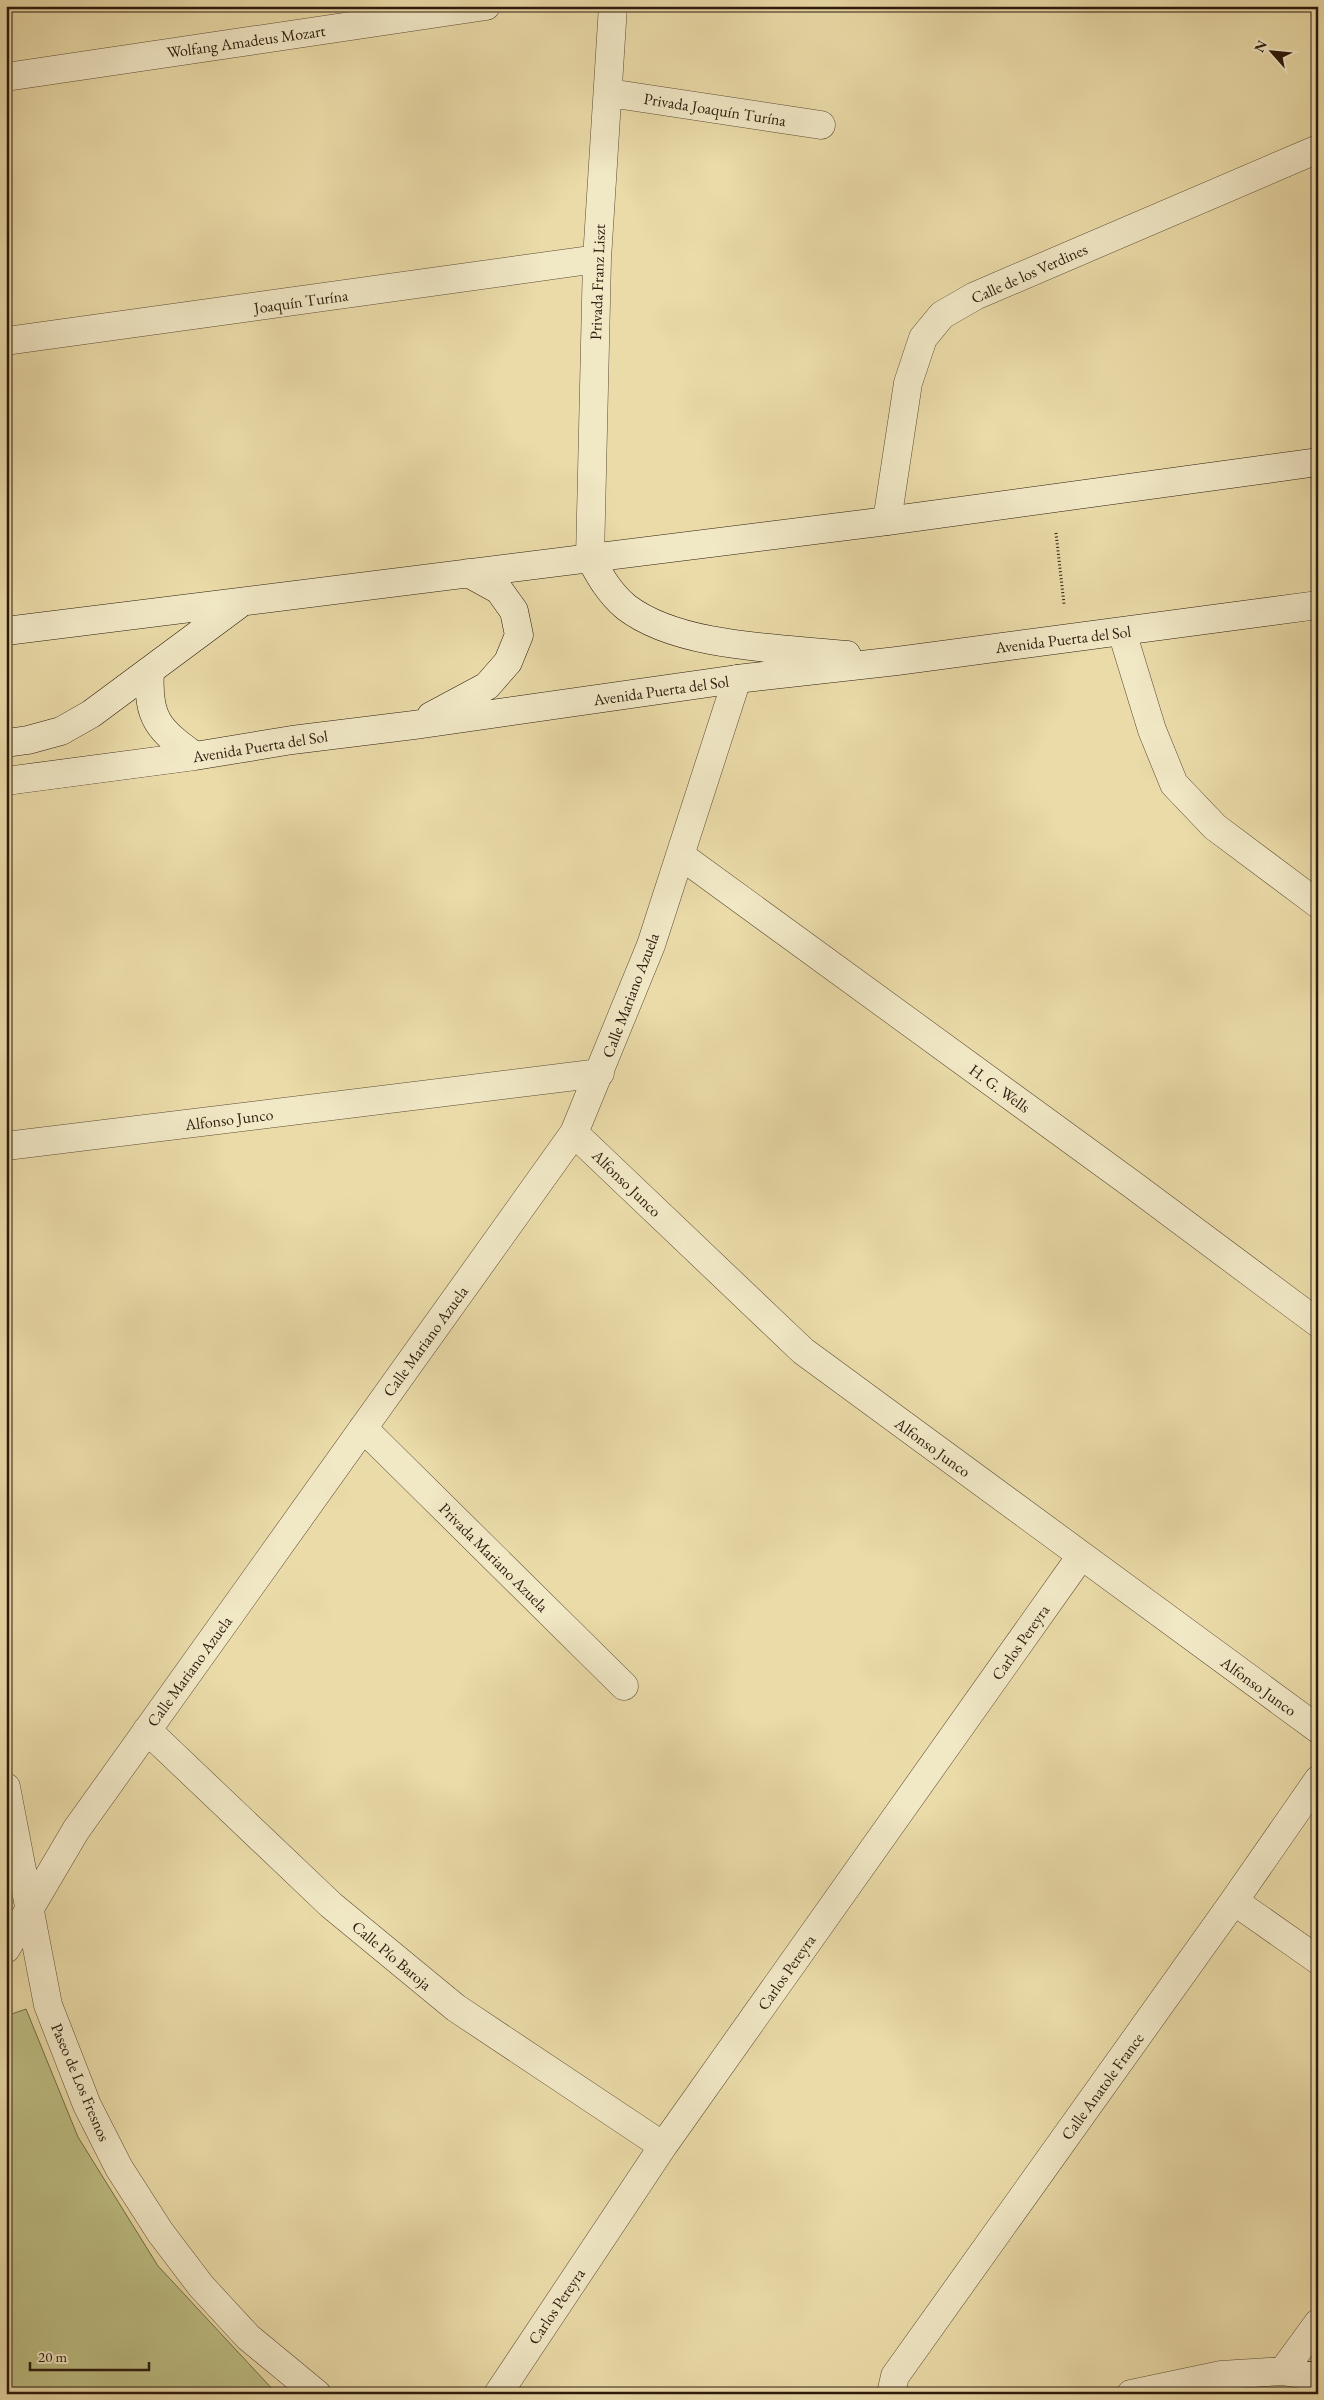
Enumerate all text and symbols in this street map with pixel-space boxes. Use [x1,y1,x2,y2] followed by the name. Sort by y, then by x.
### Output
[165,20,327,63] street label: Wolfang Amadeus Mozart
[1246,28,1296,78] north arrow
[1250,36,1271,55] text: N
[642,88,788,131] street label: Privada Joaquín Turína
[585,224,610,340] street label: Privada Franz Liszt
[968,238,1091,308] street label: Calle de los Verdines
[251,284,350,319] street label: Joaquín Turína
[993,621,1132,658] street label: Avenida Puerta del Sol
[591,671,730,711] street label: Avenida Puerta del Sol
[190,725,329,768] street label: Avenida Puerta del Sol
[597,929,664,1061] street label: Calle Mariano Azuela
[965,1059,1034,1118] street label: H. G. Wells
[183,1104,274,1135] street label: Alfonso Junco
[587,1144,666,1222] street label: Alfonso Junco
[378,1281,473,1401] street label: Calle Mariano Azuela
[890,1412,975,1482] street label: Alfonso Junco
[434,1498,553,1617] street label: Privada Mariano Azuela
[987,1600,1055,1684] street label: Carlos Pereyra
[142,1611,237,1731] street label: Calle Mariano Azuela
[1216,1651,1301,1721] street label: Alfonso Junco
[347,1916,436,1995] street label: Calle Pío Baroja
[753,1930,821,2014] street label: Carlos Pereyra
[46,2020,115,2144] street label: Paseo de Los Fresnos
[1056,2029,1148,2144] street label: Calle Anatole France
[523,2264,590,2349] street label: Carlos Pereyra
[30,2340,149,2372] scale bar
[38,2347,67,2366] text: 20 m

